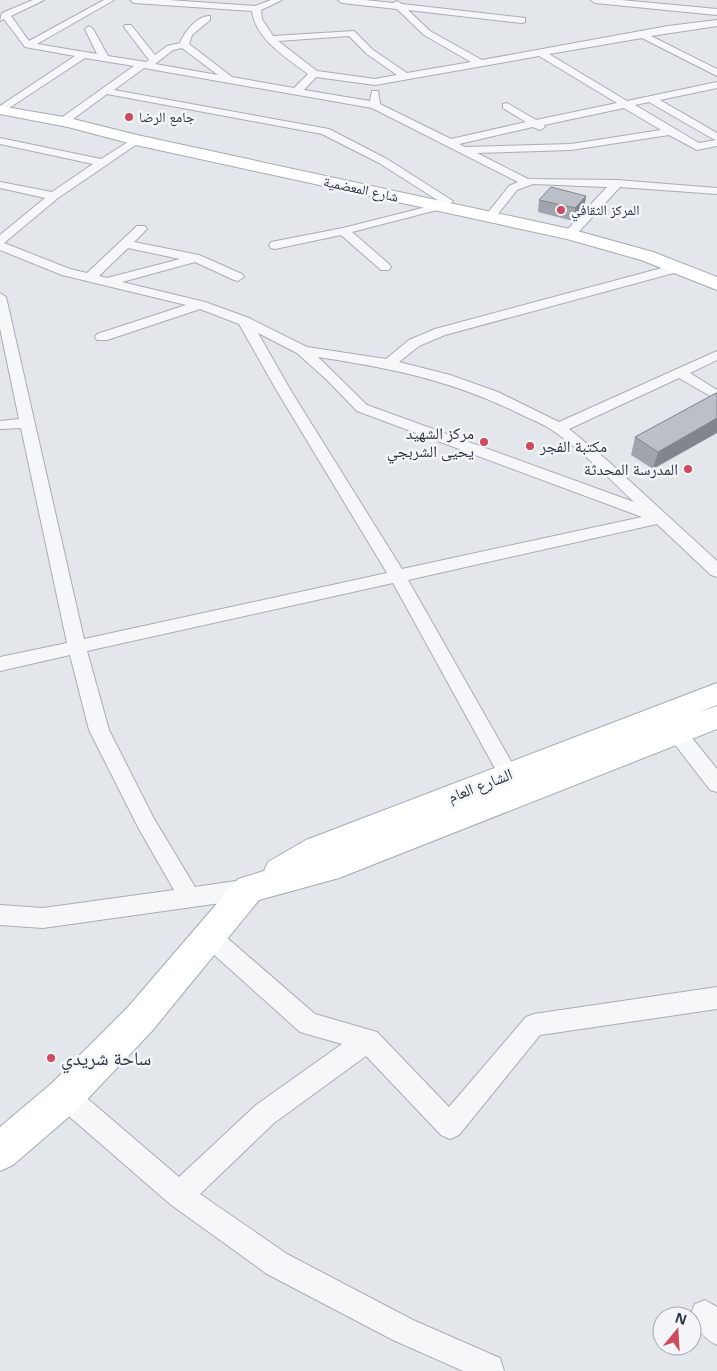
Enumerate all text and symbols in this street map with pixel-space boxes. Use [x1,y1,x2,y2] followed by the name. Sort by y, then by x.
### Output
[139,107,195,127] place label: جامع الرضا
[123,111,135,123] marker: جامع الرضا
[322,171,400,207] street label: شارع المعضمية
[571,200,640,222] place label: المركز الثقافي
[555,204,567,216] marker: المركز الثقافي
[387,422,474,464] place label: مركز الشهيد يحيى الشربجي
[539,435,607,457] place label: مكتبة الفجر
[478,436,490,448] marker: مركز الشهيد يحيى الشربجي
[524,440,536,452] marker: مكتبة الفجر
[584,458,678,480] place label: المدرسة المحدثة
[682,463,694,475] marker: المدرسة المحدثة
[445,763,515,807] street label: الشارع العام
[61,1045,151,1074] place label: ساحة شريدي
[45,1052,57,1064] marker: ساحة شريدي
[652,1306,702,1356] north arrow
[673,1307,690,1329] text: N

